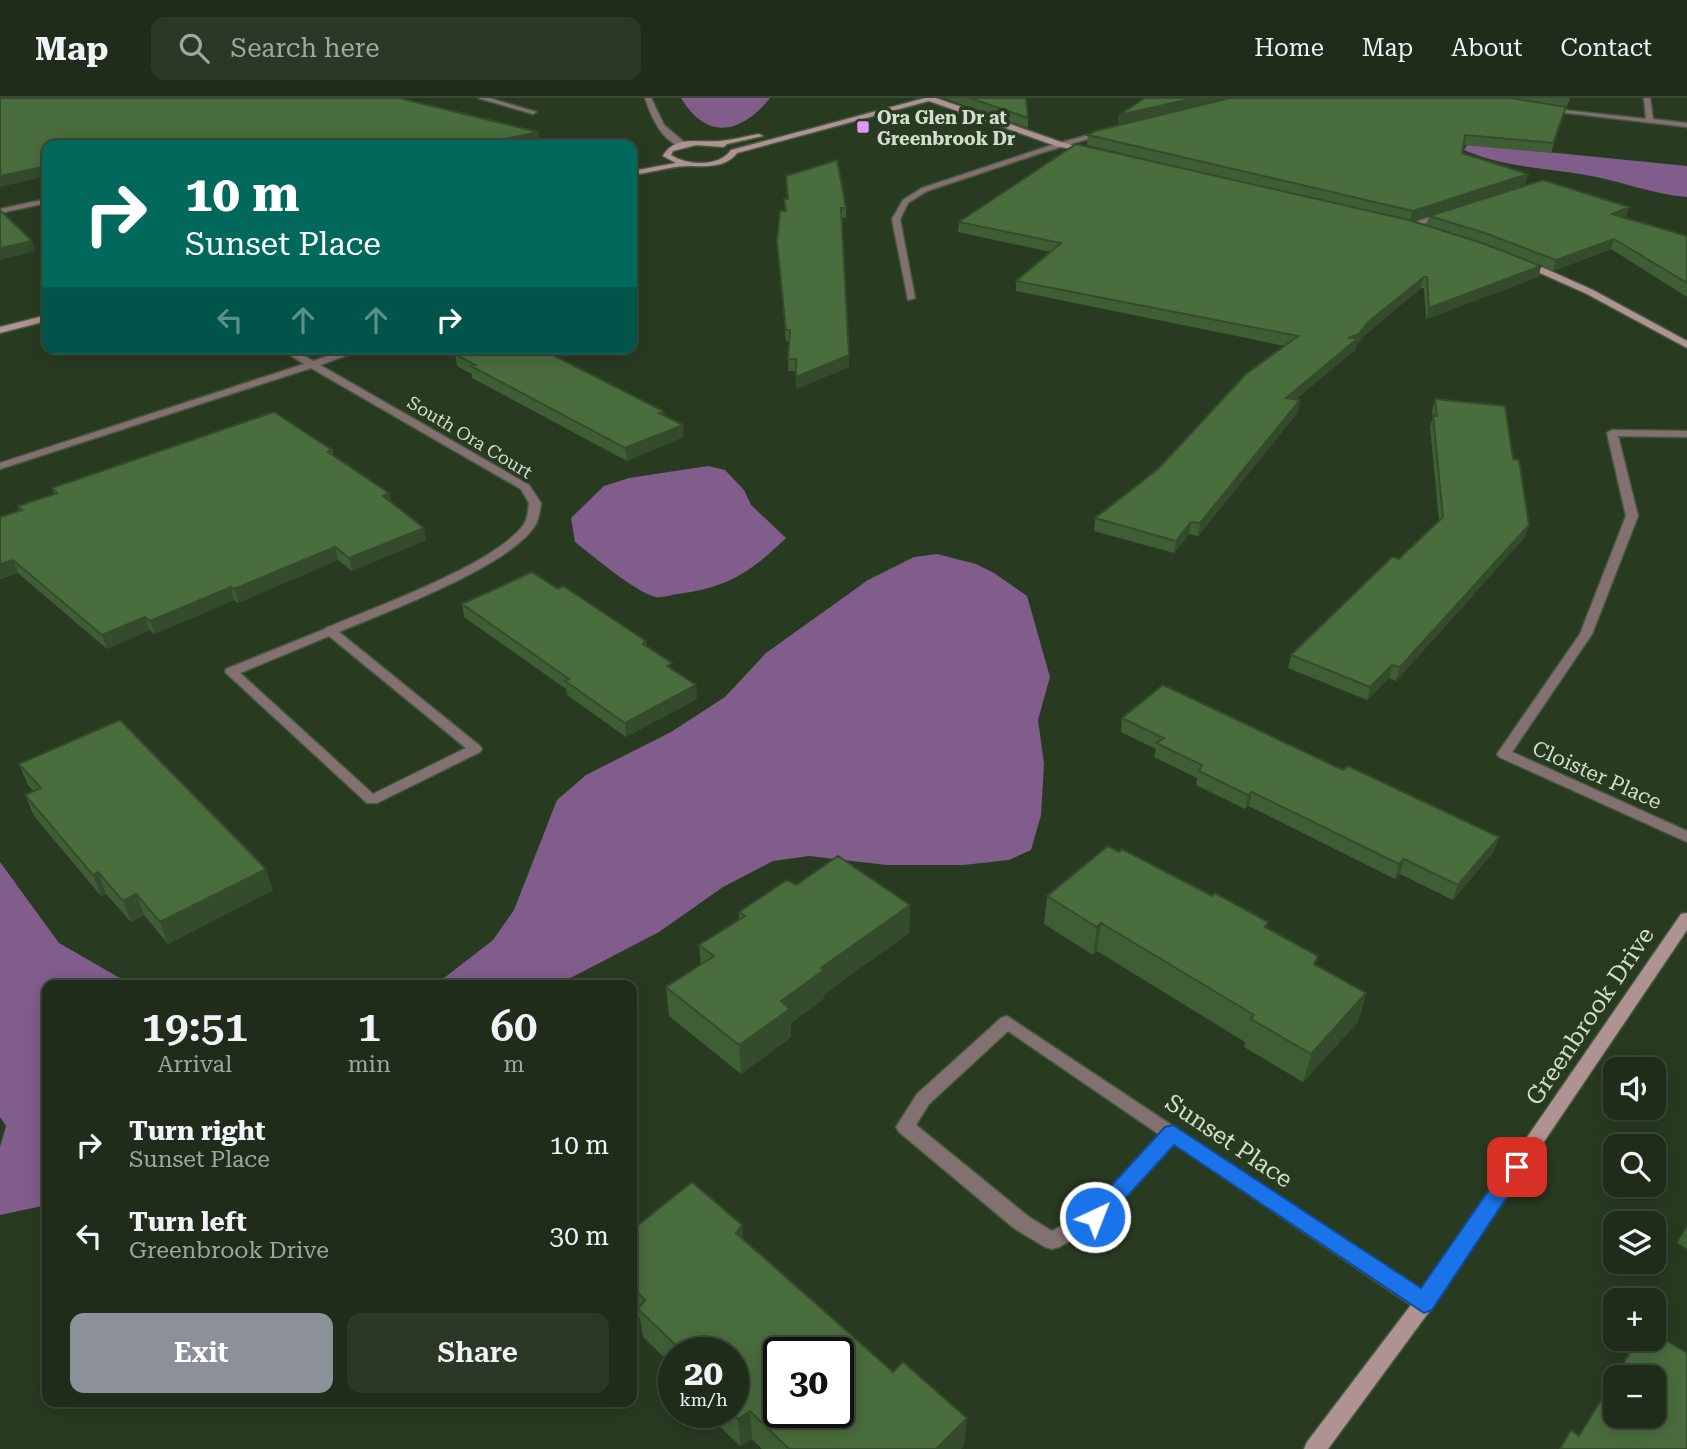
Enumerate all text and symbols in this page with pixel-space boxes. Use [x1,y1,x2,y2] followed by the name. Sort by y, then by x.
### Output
[151,17,641,80] search box
[35,29,109,68] text: Map
[175,29,213,67] icon: search
[231,33,380,63] text: Search here
[1254,34,1324,62] text: Home
[1362,34,1413,62] text: Map
[1451,34,1522,62] text: About
[1560,34,1652,62] text: Contact
[877,107,1015,149] place label: Ora Glen Dr at Greenbrook Dr
[855,119,871,135] marker: Ora Glen Dr at Greenbrook Dr
[185,166,300,223] text: 10 m
[70,168,161,259] icon: right
[185,225,381,263] text: Sunset Place
[211,301,249,339] icon: left
[284,301,322,339] icon: ahead
[357,301,395,339] icon: ahead
[430,301,468,339] icon: right
[404,391,537,483] street label: South Ora Court
[1529,736,1665,814] street label: Cloister Place
[1520,922,1660,1110] street label: Greenbrook Drive
[142,1002,248,1051] text: 19:51
[357,1002,381,1051] text: 1
[490,1002,537,1051] text: 60
[157,1051,232,1078] text: Arrival
[348,1051,391,1078] text: min
[503,1051,524,1078] text: m
[1603,1057,1666,1428] map controls
[1603,1057,1666,1120] button: sound
[1160,1088,1298,1194] street label: Sunset Place
[129,1116,265,1146] text: Turn right
[70,1126,108,1164] icon: right
[550,1130,609,1160] text: 10 m
[1603,1134,1666,1197] button: search
[1487,1137,1547,1197] pin
[129,1146,270,1173] text: Sunset Place
[1498,1148,1536,1186] icon: arrive
[1058,1180,1132,1254] position arrow
[129,1207,247,1237] text: Turn left
[1603,1211,1666,1274] button: layers
[70,1217,108,1255] icon: left
[550,1221,609,1251] text: 30 m
[129,1237,329,1264] text: Greenbrook Drive
[1603,1288,1666,1351] button: +
[70,1313,333,1393] button: Exit
[347,1313,609,1393] button: Share
[763,1337,854,1428] speed limit sign: 30
[684,1353,723,1394] text: 20
[1603,1365,1666,1428] button: −
[679,1389,728,1410] text: km/h

